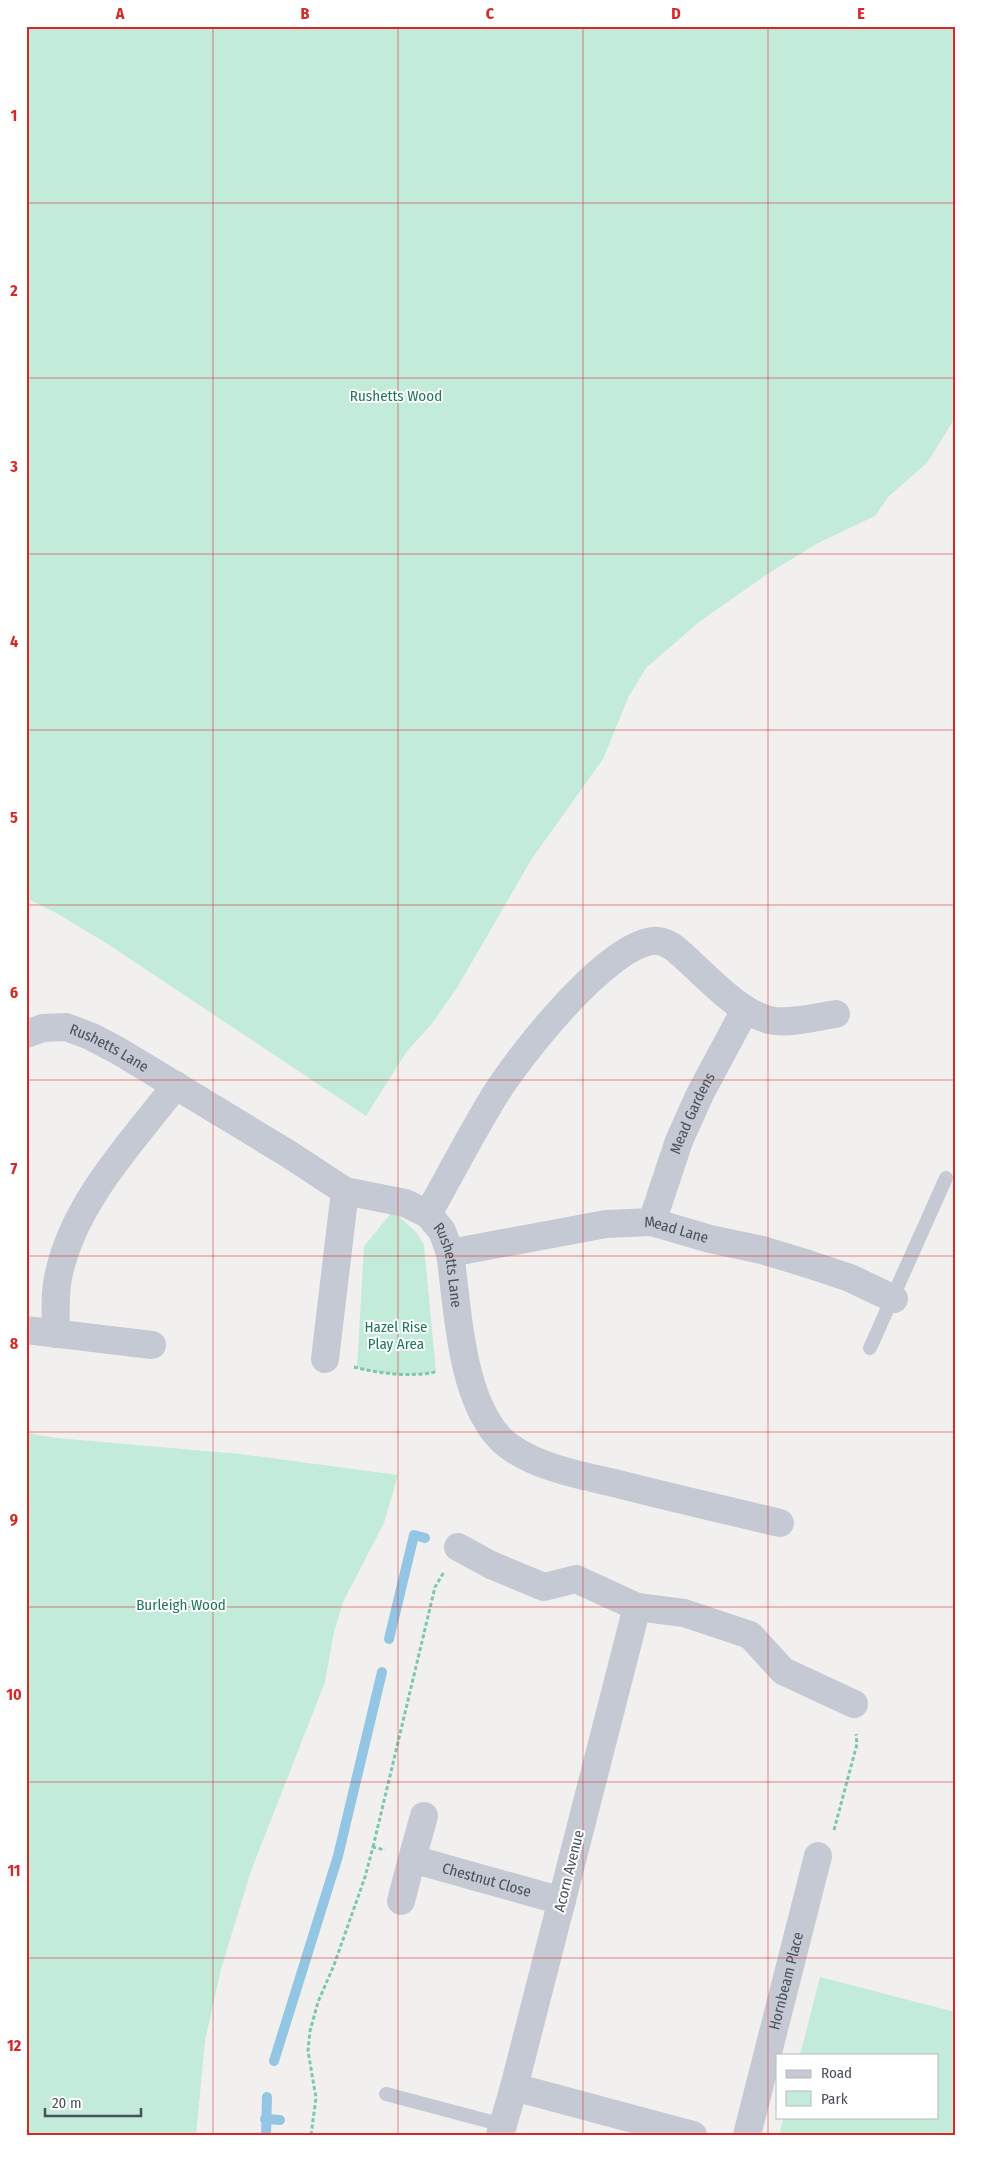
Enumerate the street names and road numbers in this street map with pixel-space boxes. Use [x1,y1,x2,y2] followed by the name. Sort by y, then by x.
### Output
[67,1020,152,1076] street label: Rushetts Lane
[666,1070,719,1156] street label: Mead Gardens
[644,1213,711,1247] street label: Mead Lane
[430,1219,465,1309] street label: Rushetts Lane
[550,1828,588,1914] street label: Acorn Avenue
[440,1859,533,1901] street label: Chestnut Close
[765,1930,807,2032] street label: Hornbeam Place

